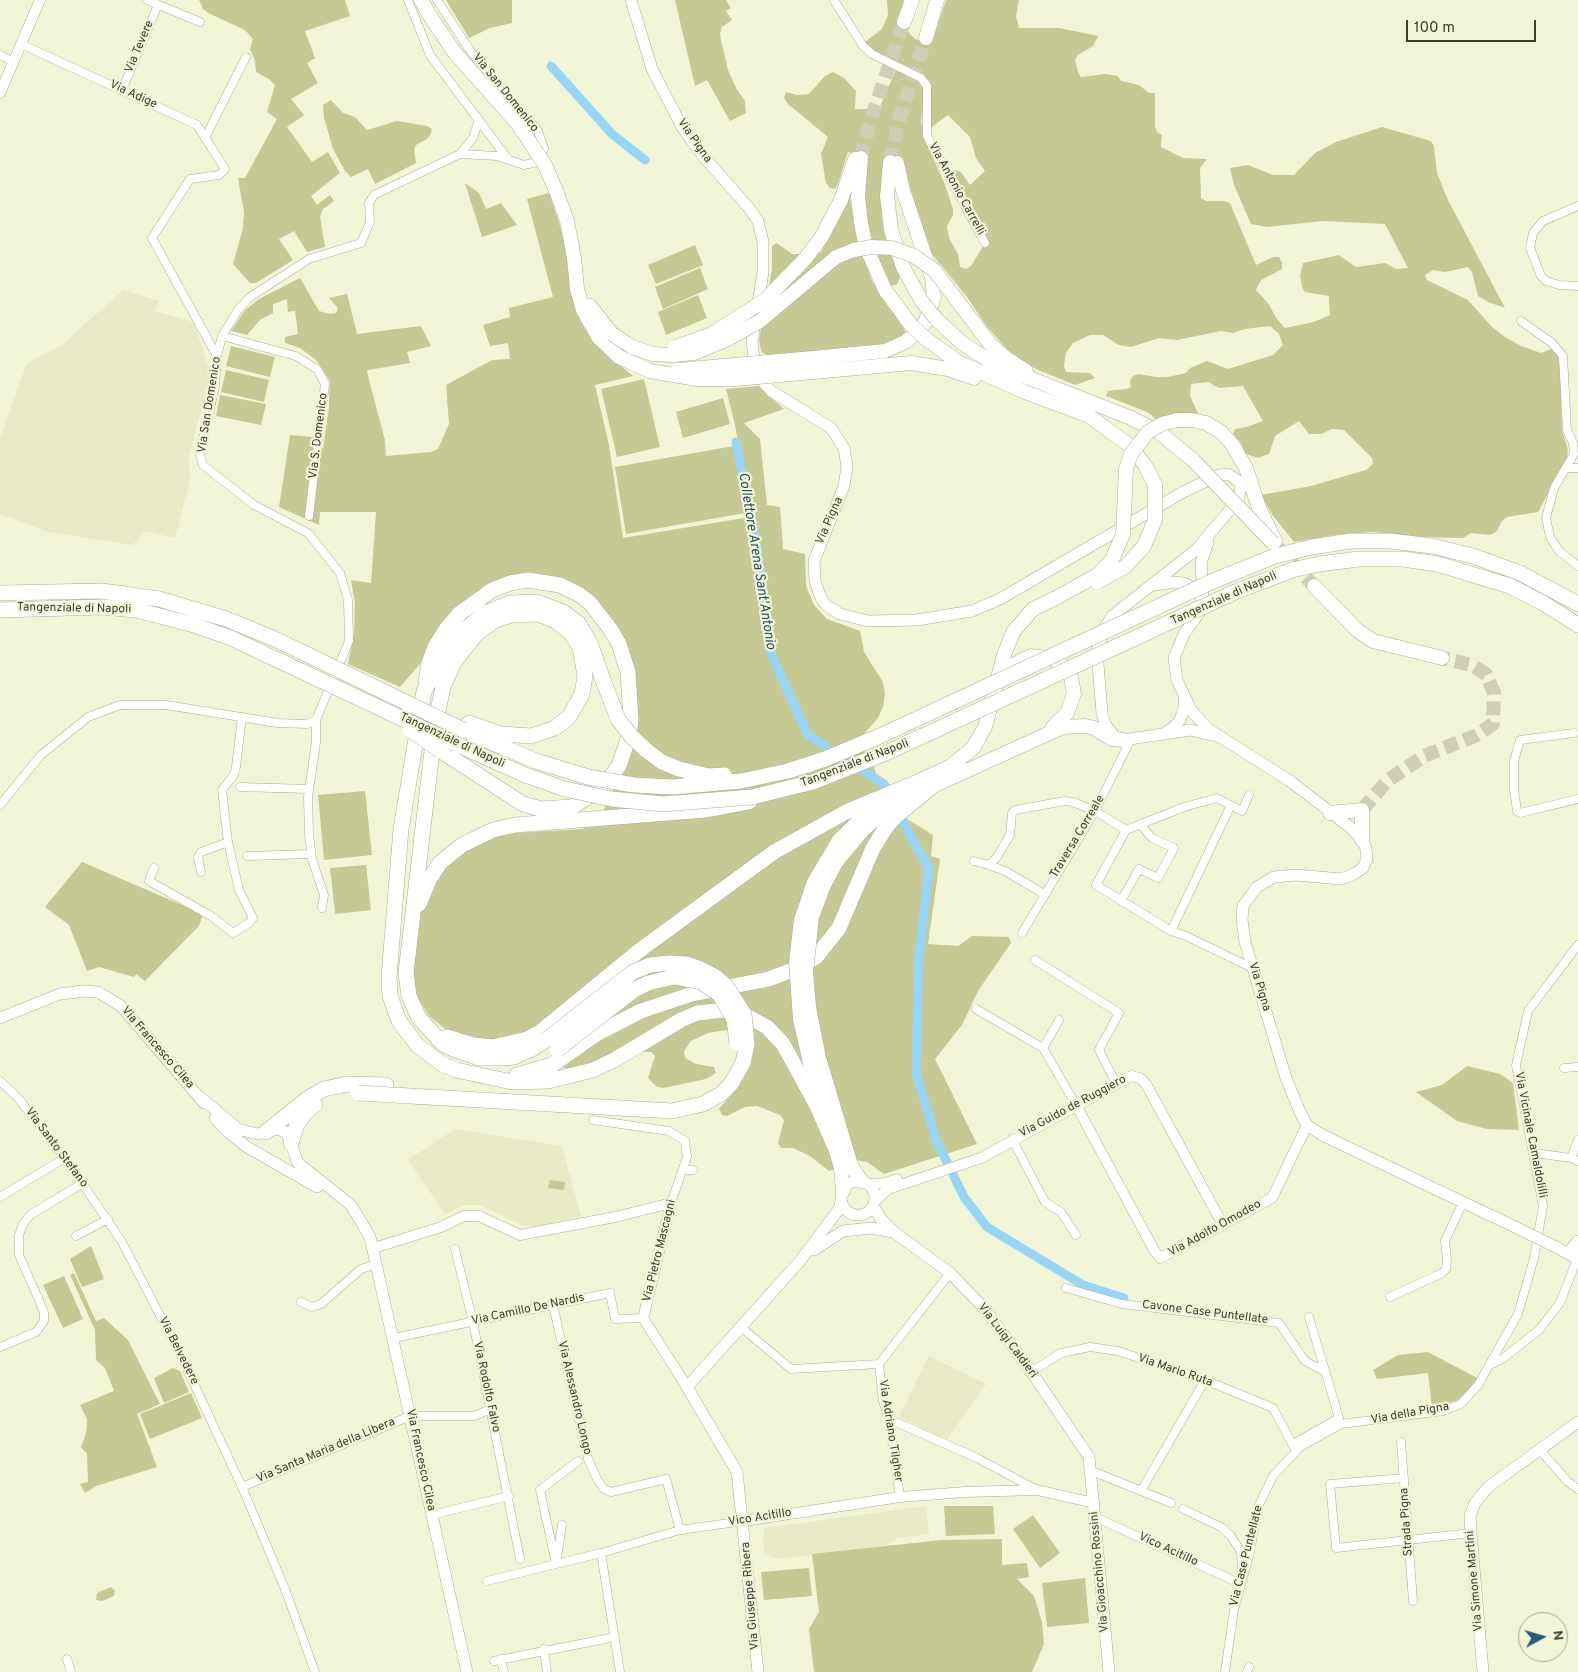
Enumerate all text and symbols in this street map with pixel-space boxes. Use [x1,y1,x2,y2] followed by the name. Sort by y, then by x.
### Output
[1408,10,1538,42] scale bar
[123,19,157,75] street label: Via Tevere
[1414,19,1455,38] text: 100 m
[469,51,541,135] street label: Via San Domenico
[107,78,159,112] street label: Via Adige
[674,116,714,166] street label: Via Pigna
[924,140,988,238] street label: Via Antonio Carrelli
[195,356,225,454] street label: Via San Domenico
[307,392,331,480] street label: Via S. Domenico
[734,471,778,651] water label: Collettore Arena Sant'Antonio
[813,495,847,547] street label: Via Pigna
[1169,569,1279,629] street label: Tangenziale di Napoli
[17,601,131,617] street label: Tangenziale di Napoli
[397,710,507,772] street label: Tangenziale di Napoli
[799,737,911,791] street label: Tangenziale di Napoli
[1048,793,1108,881] street label: Traversa Correale
[1245,961,1273,1013] street label: Via Pigna
[117,1004,197,1092] street label: Via Francesco Cilea
[1511,1071,1549,1199] street label: Via Vicinale Camaldolilli
[1017,1073,1129,1141] street label: Via Guido de Ruggiero
[21,1105,91,1191] street label: Via Santo Stefano
[1166,1197,1264,1261] street label: Via Adolfo Omodeo
[640,1198,680,1304] street label: Via Pietro Mascagni
[470,1291,586,1329] street label: Via Camillo De Nardis
[1141,1298,1269,1328] street label: Cavone Case Puntellate
[974,1301,1040,1381] street label: Via Luigi Caldieri
[155,1315,201,1387] street label: Via Belvedere
[469,1340,503,1434] street label: Via Rodolfo Falvo
[554,1340,594,1456] street label: Via Alessandro Longo
[1136,1351,1214,1391] street label: Via Mario Ruta
[875,1379,905,1483] street label: Via Adriano Tilgher
[1370,1400,1450,1428] street label: Via della Pigna
[402,1408,438,1512] street label: Via Francesco Cilea
[255,1415,397,1487] street label: Via Santa Maria della Libera
[1397,1487,1417,1557] street label: Strada Pigna
[1227,1504,1267,1608] street label: Via Case Puntellate
[727,1506,793,1530] street label: Vico Acitillo
[1088,1511,1112,1633] street label: Via Gioacchino Rossini
[1136,1530,1200,1570] street label: Vico Acitillo
[1463,1530,1487,1632] street label: Via Simone Martini
[739,1541,763,1651] street label: Via Giuseppe Ribera
[1518,1612,1568,1662] north arrow
[1548,1630,1566,1641] text: N

